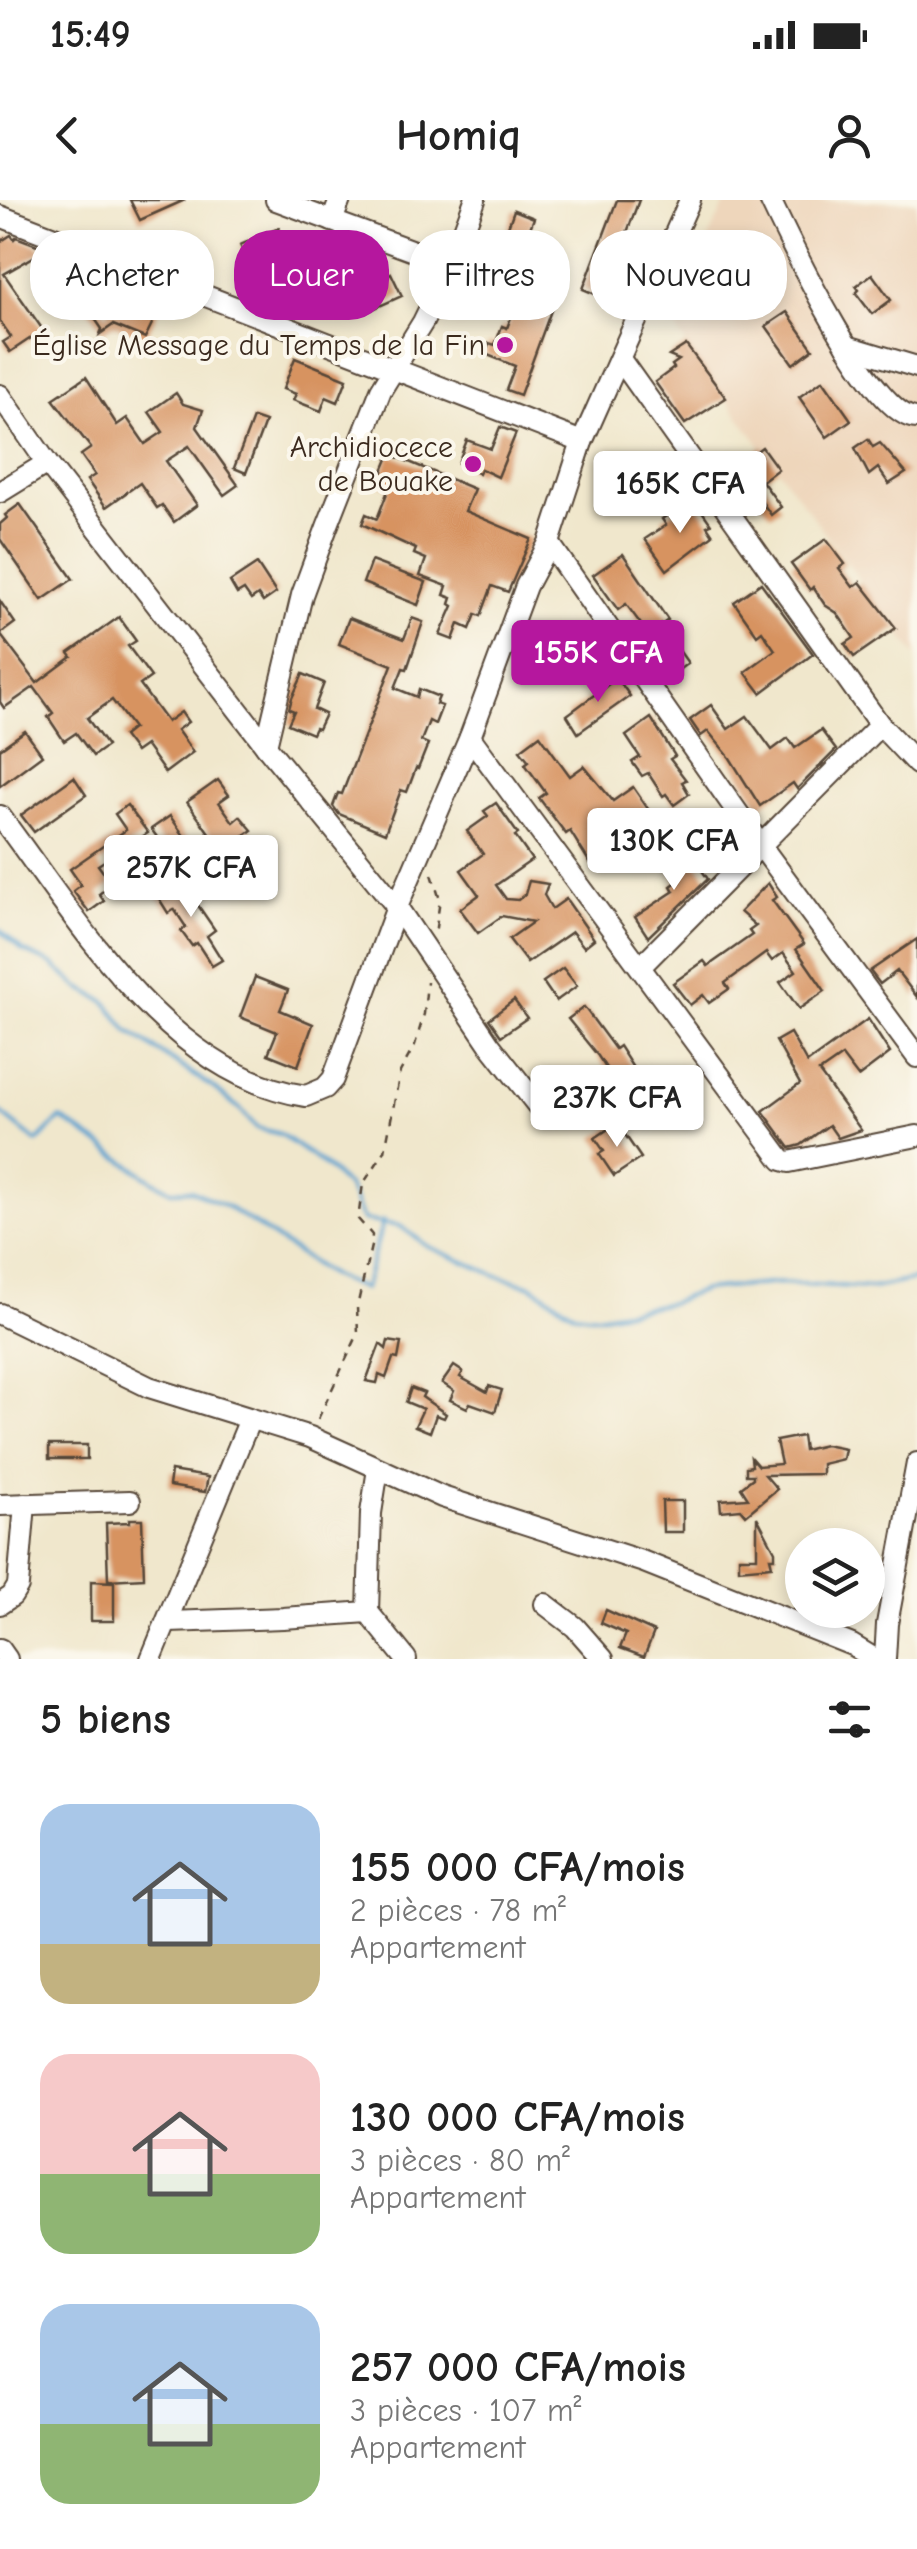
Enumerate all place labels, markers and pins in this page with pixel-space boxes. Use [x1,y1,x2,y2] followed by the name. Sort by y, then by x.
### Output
[32,328,485,363] place label: Église Message du Temps de la Fin
[494,334,516,356] marker: Église Message du Temps de la Fin
[290,430,453,499] place label: Archidiocece de Bouake
[577,451,783,536] pin: 165K CFA
[462,453,484,475] marker: Archidiocece de Bouake
[495,620,701,705] pin: 155K CFA
[571,808,777,893] pin: 130K CFA
[88,835,294,920] pin: 257K CFA
[514,1065,720,1150] pin: 237K CFA

